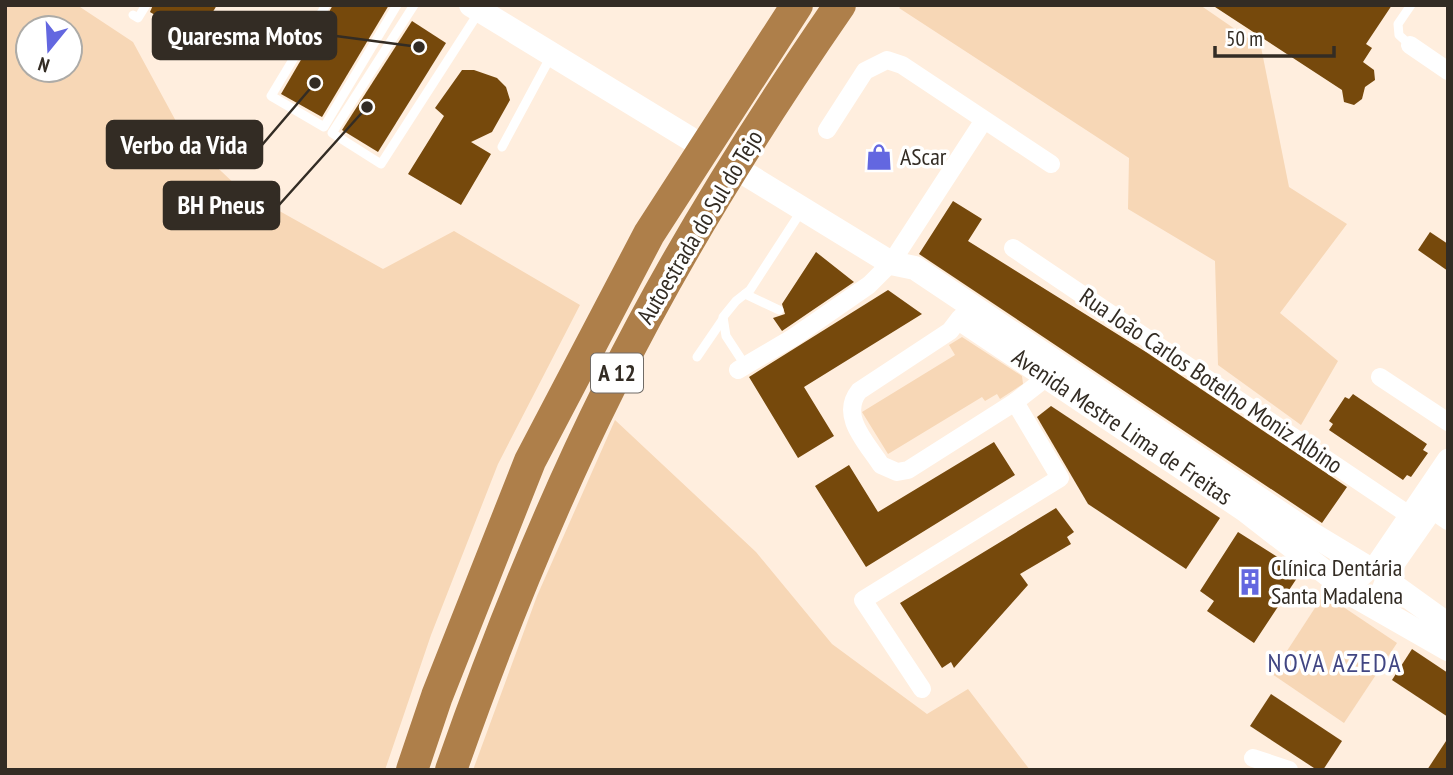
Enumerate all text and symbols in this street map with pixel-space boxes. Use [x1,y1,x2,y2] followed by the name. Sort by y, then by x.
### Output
[153,12,336,59] callout: Quaresma Motos
[14,14,84,84] north arrow
[1215,14,1334,58] scale bar
[168,19,322,52] text: Quaresma Motos
[1226,25,1263,52] text: 50 m
[35,52,52,78] text: N
[107,121,262,168] callout: Verbo da Vida
[629,124,770,329] street label: Autoestrada do Sul do Tejo
[120,128,247,161] text: Verbo da Vida
[900,141,947,172] place label: AScar
[864,142,894,172] shop icon: AScar
[164,182,279,229] callout: BH Pneus
[177,188,265,221] text: BH Pneus
[1074,281,1349,480] street label: Rua João Carlos Botelho Moniz Albino
[1006,341,1238,512] street label: Avenida Mestre Lima de Freitas
[591,354,643,392] road number: A 12
[1271,552,1403,611] place label: Clínica Dentária Santa Madalena
[1235,567,1265,597] building icon: Clínica Dentária Santa Madalena
[1268,646,1402,679] district label: NOVA AZEDA

